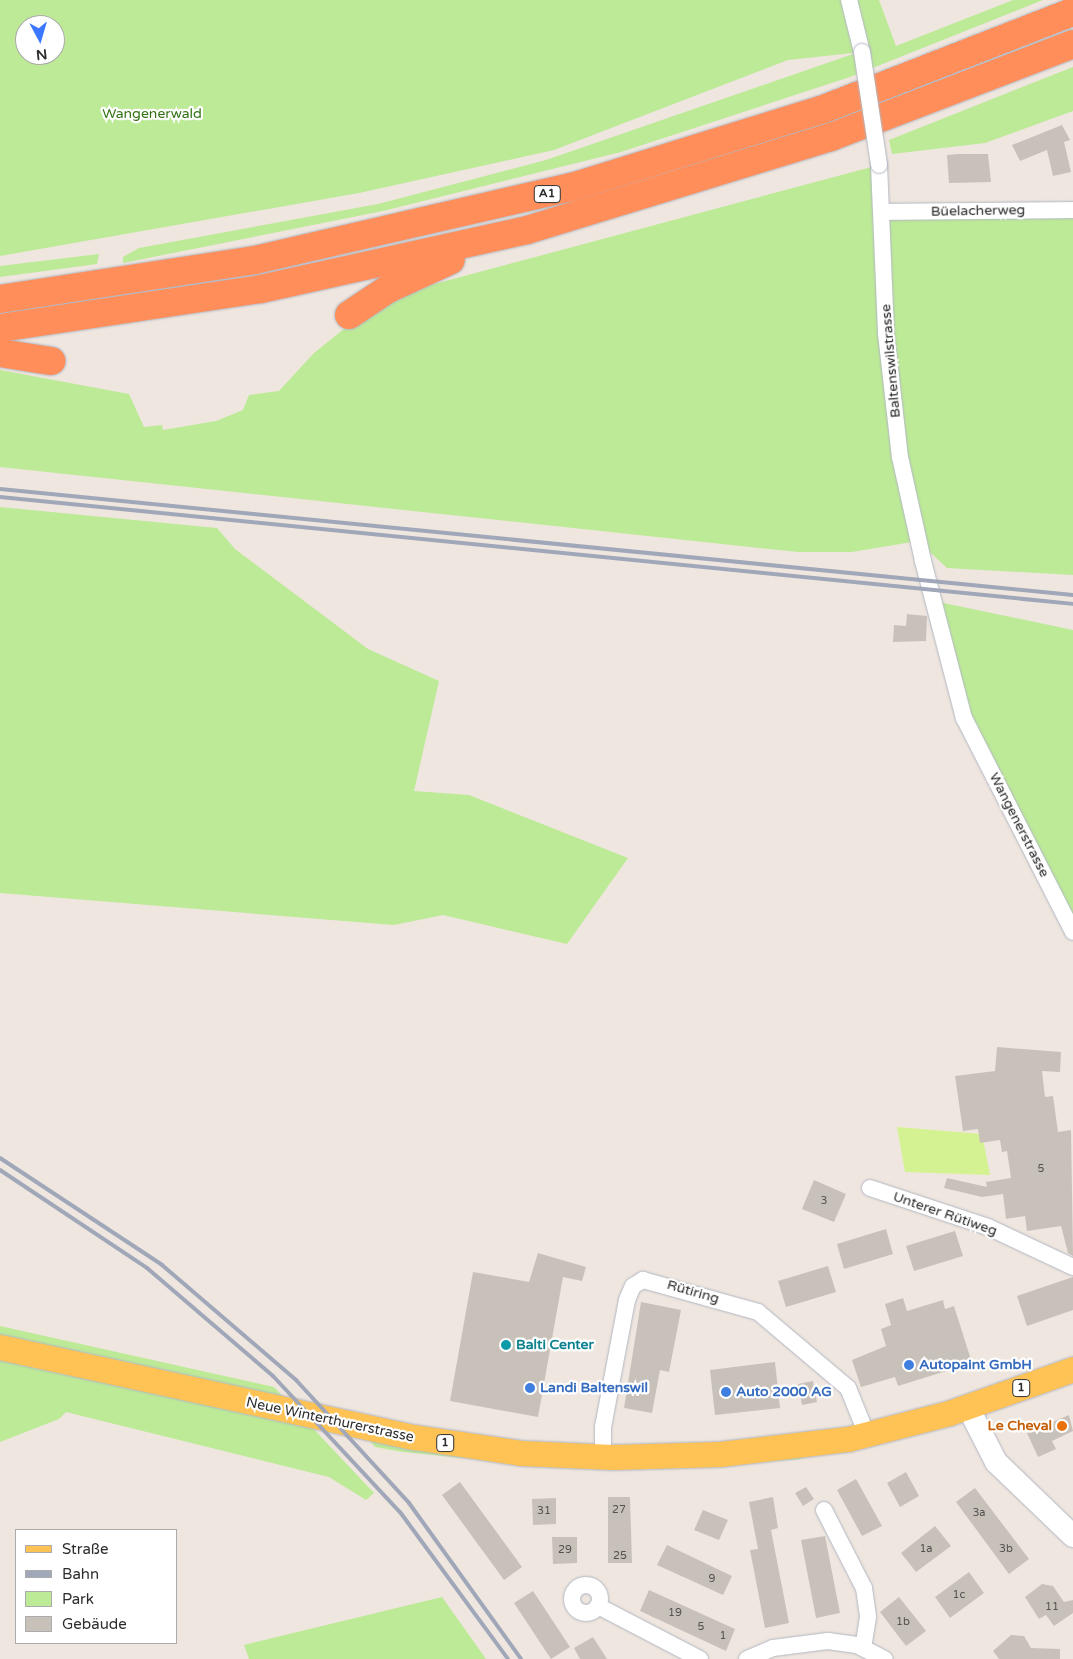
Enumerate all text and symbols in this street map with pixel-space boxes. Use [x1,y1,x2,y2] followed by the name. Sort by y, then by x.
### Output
[15,15,65,65] north arrow
[35,45,48,63] text: N
[102,106,202,122] park label: Wangenerwald
[533,184,561,203] road number: A1
[931,202,1025,220] street label: Büelacherweg
[878,303,904,419] street label: Baltenswilstrasse
[985,770,1053,880] street label: Wangenerstrasse
[1038,1162,1044,1176] house number: 5
[891,1188,999,1240] street label: Unterer Rütiweg
[821,1194,827,1208] house number: 3
[665,1277,721,1307] street label: Rütiring
[516,1337,594,1353] place label: Balti Center
[500,1339,512,1351] marker: Balti Center
[919,1357,1032,1373] place label: Autopaint GmbH
[903,1359,915,1371] marker: Autopaint GmbH
[1011,1379,1031,1398] road number: 1
[540,1380,648,1396] place label: Landi Baltenswil
[524,1382,536,1394] marker: Landi Baltenswil
[736,1384,832,1400] place label: Auto 2000 AG
[720,1386,732,1398] marker: Auto 2000 AG
[245,1394,415,1446] street label: Neue Winterthurerstrasse
[988,1418,1052,1434] place label: Le Cheval
[1056,1420,1068,1432] marker: Le Cheval
[435,1434,455,1452] road number: 1
[612,1503,626,1517] house number: 27
[537,1504,551,1518] house number: 31
[972,1506,986,1520] house number: 3a
[15,1529,178,1644] legend
[62,1540,108,1558] text: Straße
[919,1542,933,1556] house number: 1a
[999,1542,1013,1556] house number: 3b
[558,1543,572,1557] house number: 29
[613,1549,627,1563] house number: 25
[62,1565,99,1583] text: Bahn
[709,1572,715,1586] house number: 9
[953,1588,965,1602] house number: 1c
[62,1590,94,1608] text: Park
[1045,1600,1059,1614] house number: 11
[668,1606,682,1620] house number: 19
[62,1615,127,1633] text: Gebäude
[896,1615,910,1629] house number: 1b
[698,1620,704,1634] house number: 5
[720,1629,726,1643] house number: 1

